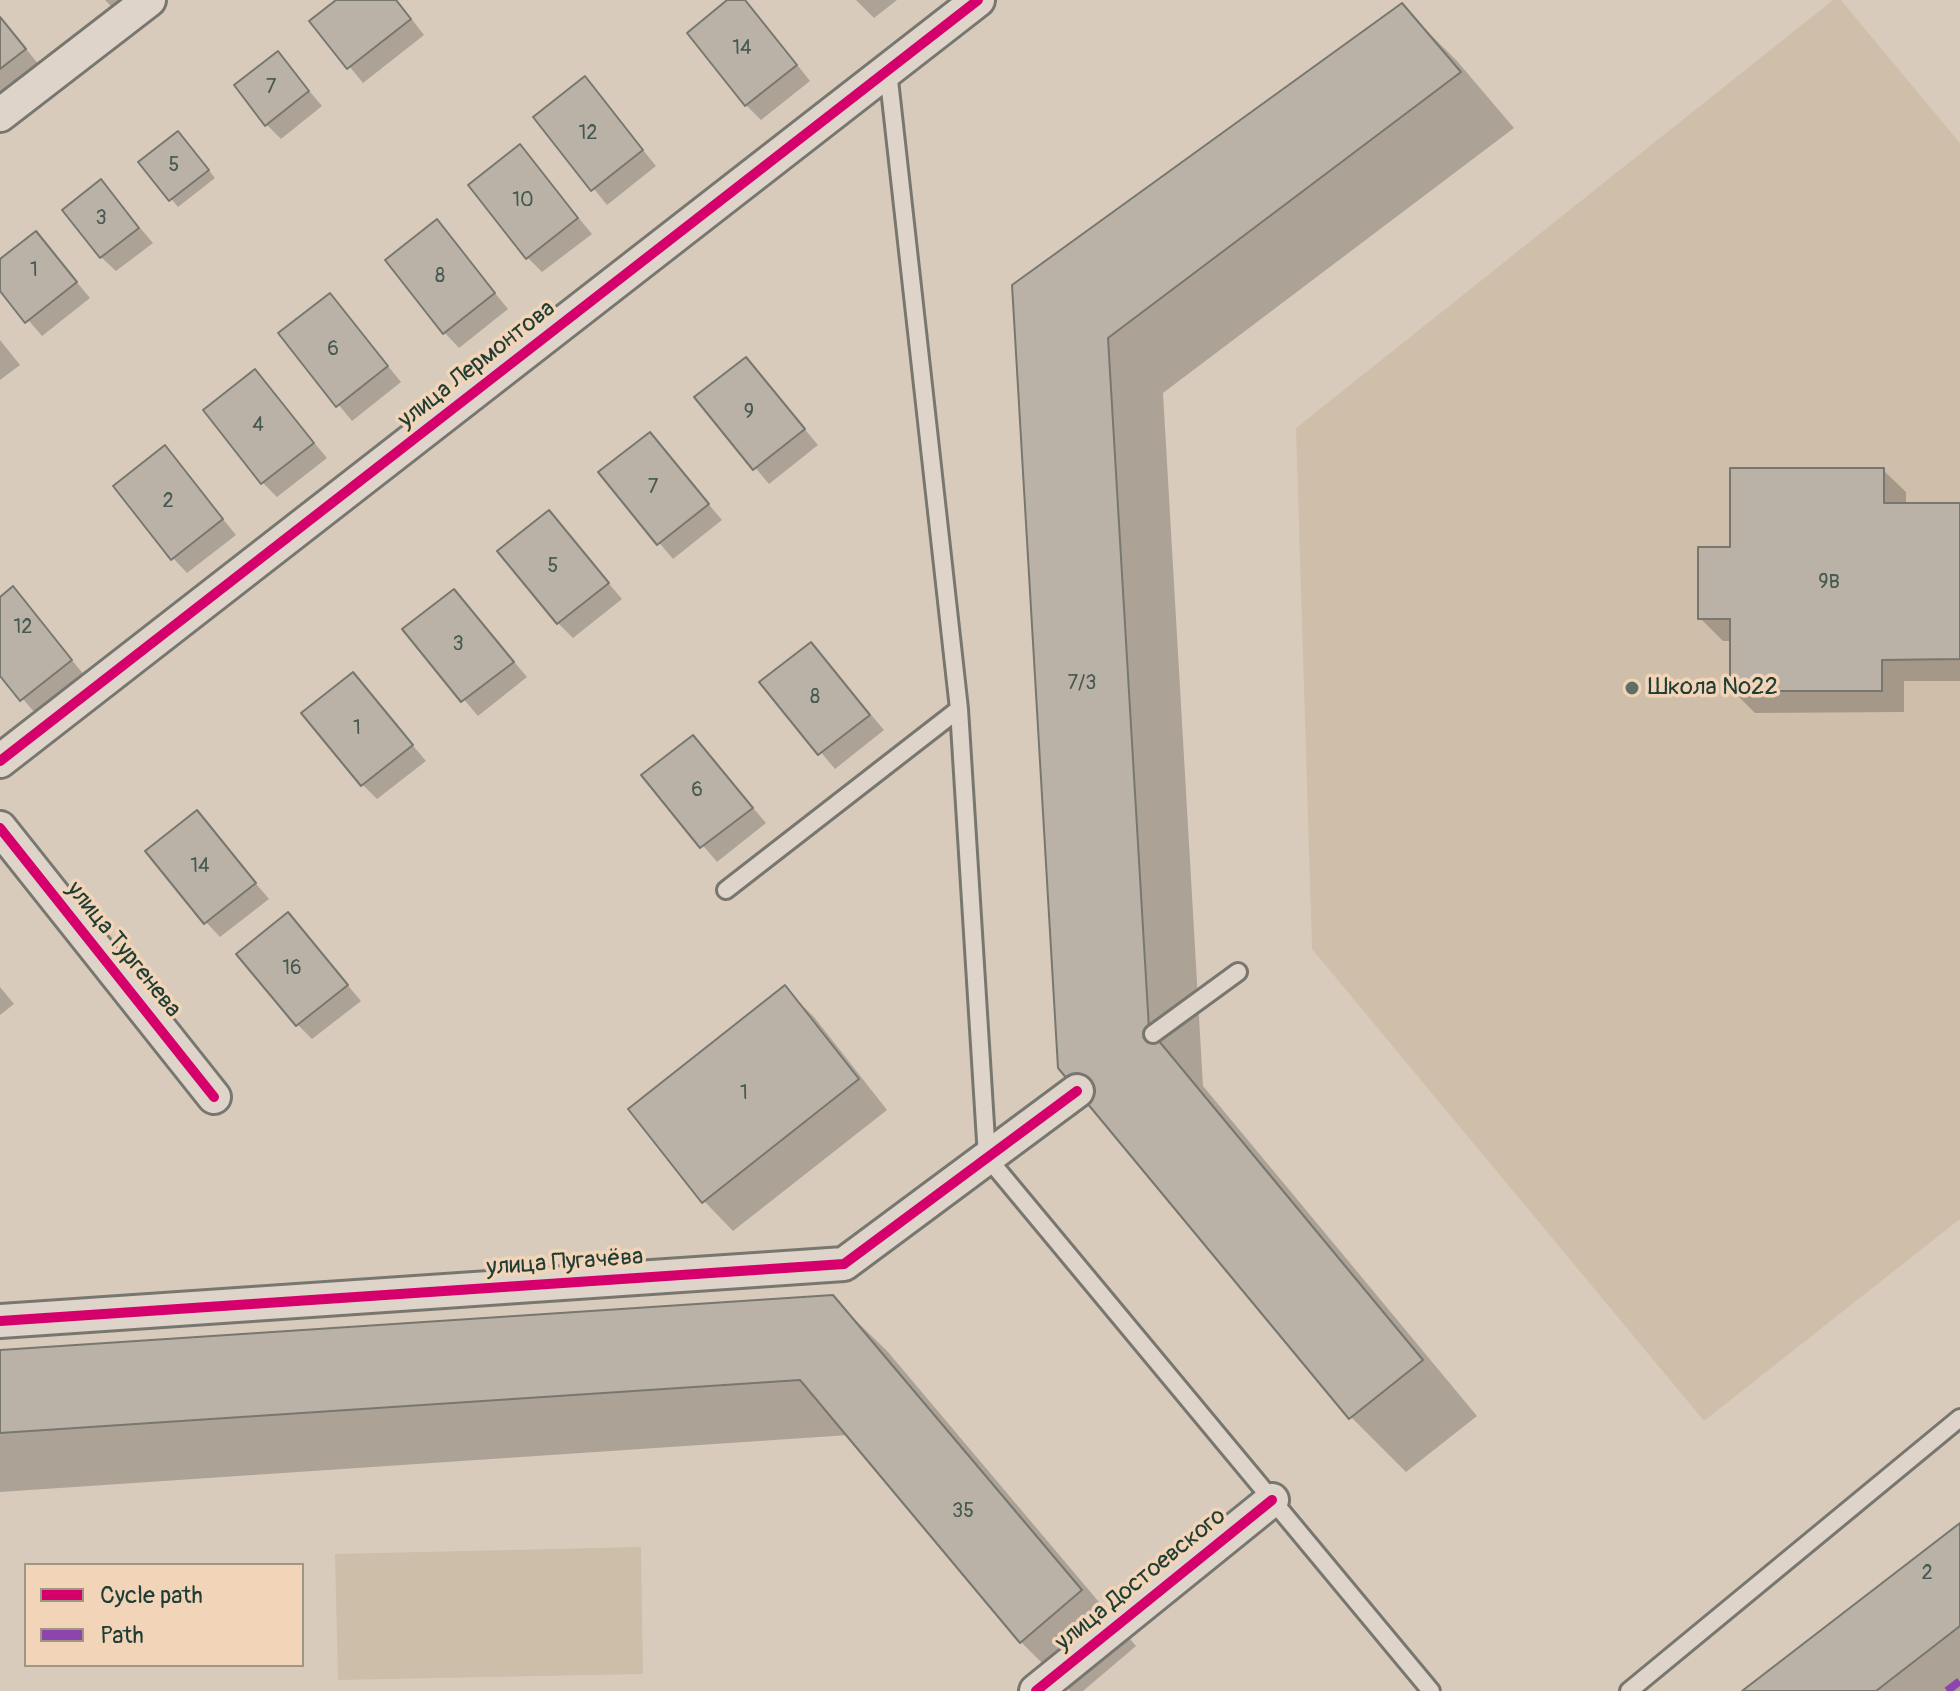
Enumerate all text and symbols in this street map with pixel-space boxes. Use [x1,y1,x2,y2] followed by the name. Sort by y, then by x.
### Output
[732,37,752,61] house number: 14
[266,76,276,100] house number: 7
[579,122,597,146] house number: 12
[169,154,179,178] house number: 5
[512,189,534,213] house number: 10
[95,207,107,231] house number: 3
[30,259,38,283] house number: 1
[435,265,445,289] house number: 8
[393,295,561,435] street label: улица Лермонтова
[327,338,339,362] house number: 6
[744,401,754,425] house number: 9
[252,414,264,438] house number: 4
[648,476,658,500] house number: 7
[162,490,174,514] house number: 2
[548,555,558,579] house number: 5
[1818,571,1840,595] house number: 9В
[14,616,32,640] house number: 12
[452,633,464,657] house number: 3
[1068,672,1096,696] house number: 7/3
[1648,674,1778,702] place label: Школа №22
[1623,679,1641,697] marker: Школа №22
[810,686,820,710] house number: 8
[353,717,361,741] house number: 1
[691,779,703,803] house number: 6
[190,855,210,879] house number: 14
[59,876,187,1024] street label: улица Тургенева
[282,957,302,981] house number: 16
[740,1082,748,1106] house number: 1
[486,1243,644,1283] street label: улица Пугачёва
[952,1500,974,1524] house number: 35
[1050,1502,1232,1658] street label: улица Достоевского
[1921,1562,1933,1586] house number: 2
[24,1563,304,1667] legend
[100,1581,203,1610] text: Cycle path
[100,1621,144,1650] text: Path

